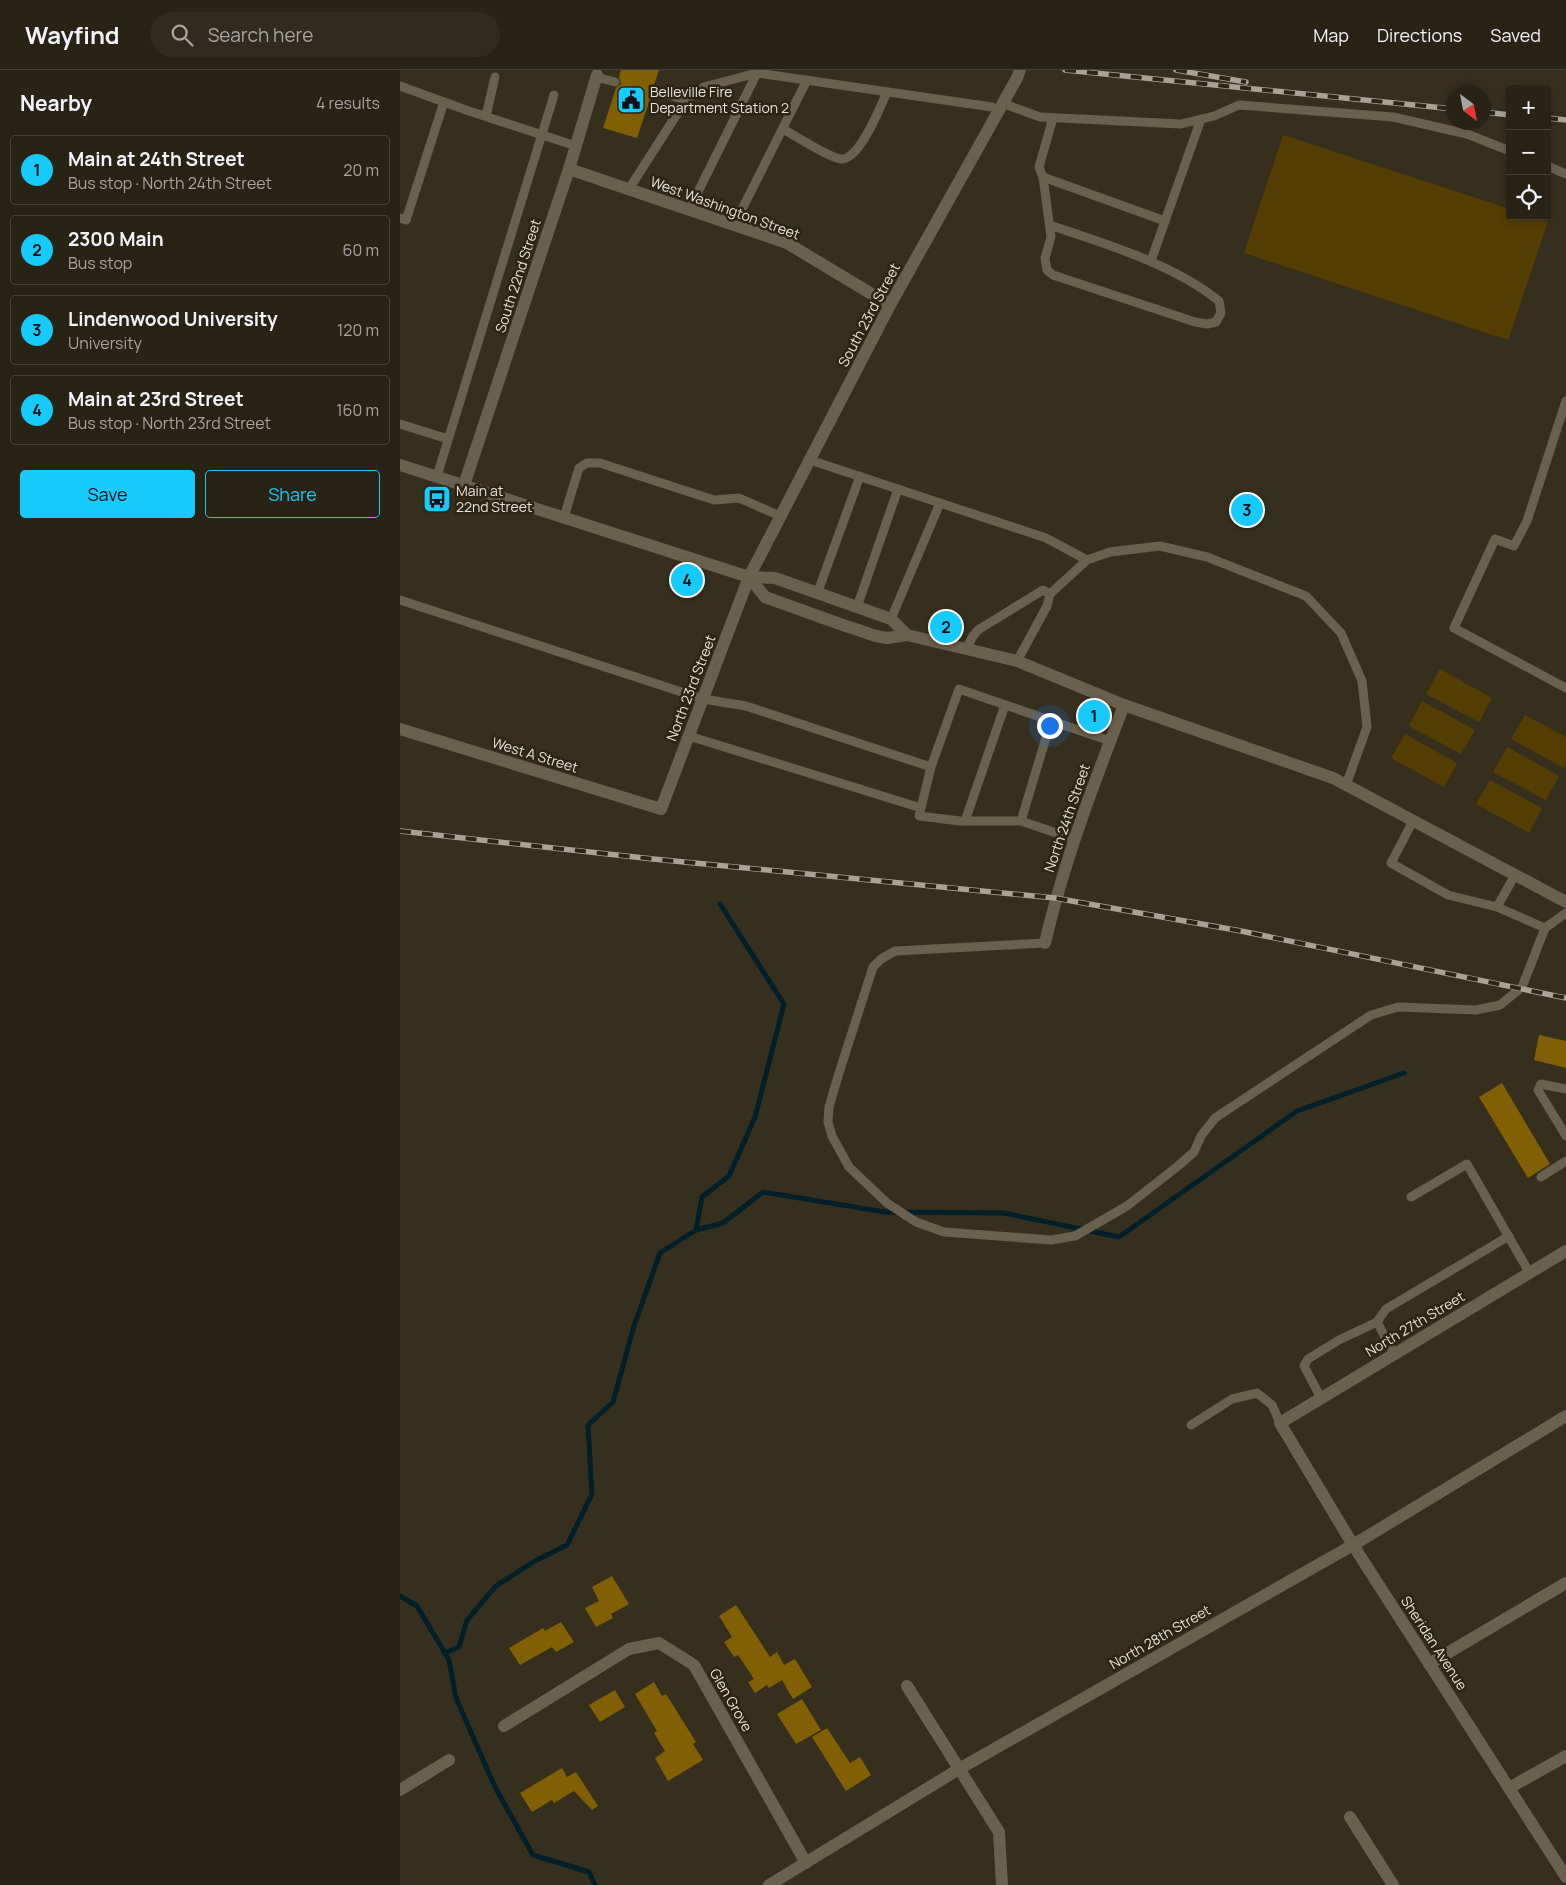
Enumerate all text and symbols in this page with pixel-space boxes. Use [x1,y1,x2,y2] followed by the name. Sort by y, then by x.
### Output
[150,12,500,57] search box
[25,18,120,51] text: Wayfind
[168,21,196,49] icon: search
[208,22,313,48] text: Search here
[1313,23,1349,47] text: Map
[1377,23,1462,47] text: Directions
[1490,23,1541,47] text: Saved
[650,82,789,117] place label: Belleville Fire Department Station 2
[616,85,646,115] public building icon: Belleville Fire Department Station 2
[1446,85,1491,130] north arrow
[1506,85,1551,220] map controls
[1506,85,1551,130] button: +
[20,89,92,117] text: Nearby
[316,92,380,114] text: 4 results
[1506,130,1551,175] button: −
[68,146,245,172] text: Main at 24th Street
[33,159,41,181] text: 1
[343,159,379,181] text: 20 m
[68,172,272,194] text: Bus stop · North 24th Street
[648,172,803,244] street label: West Washington Street
[1506,175,1551,220] button: locate
[490,216,545,335] street label: South 22nd Street
[68,226,164,252] text: 2300 Main
[32,239,42,261] text: 2
[343,239,379,261] text: 60 m
[68,252,132,274] text: Bus stop
[833,259,904,370] street label: South 23rd Street
[68,306,278,332] text: Lindenwood University
[32,319,42,341] text: 3
[337,319,379,341] text: 120 m
[68,332,142,354] text: University
[68,386,244,412] text: Main at 23rd Street
[32,399,42,421] text: 4
[336,399,379,421] text: 160 m
[68,412,271,434] text: Bus stop · North 23rd Street
[20,470,195,518] button: Save
[205,470,380,518] button: Share
[456,481,533,516] place label: Main at 22nd Street
[422,484,452,514] bus stop icon: Main at 22nd Street
[1231,491,1263,529] pin: 3
[671,561,703,599] pin: 4
[930,608,962,646] pin: 2
[662,632,720,744] street label: North 23rd Street
[1078,697,1110,735] pin: 1
[1037,713,1063,739] your location
[490,732,581,777] street label: West A Street
[1039,761,1094,875] street label: North 24th Street
[1362,1286,1468,1361] street label: North 27th Street
[1397,1592,1472,1693] street label: Sheridan Avenue
[1106,1600,1214,1673] street label: North 28th Street
[706,1665,757,1735] street label: Glen Grove

